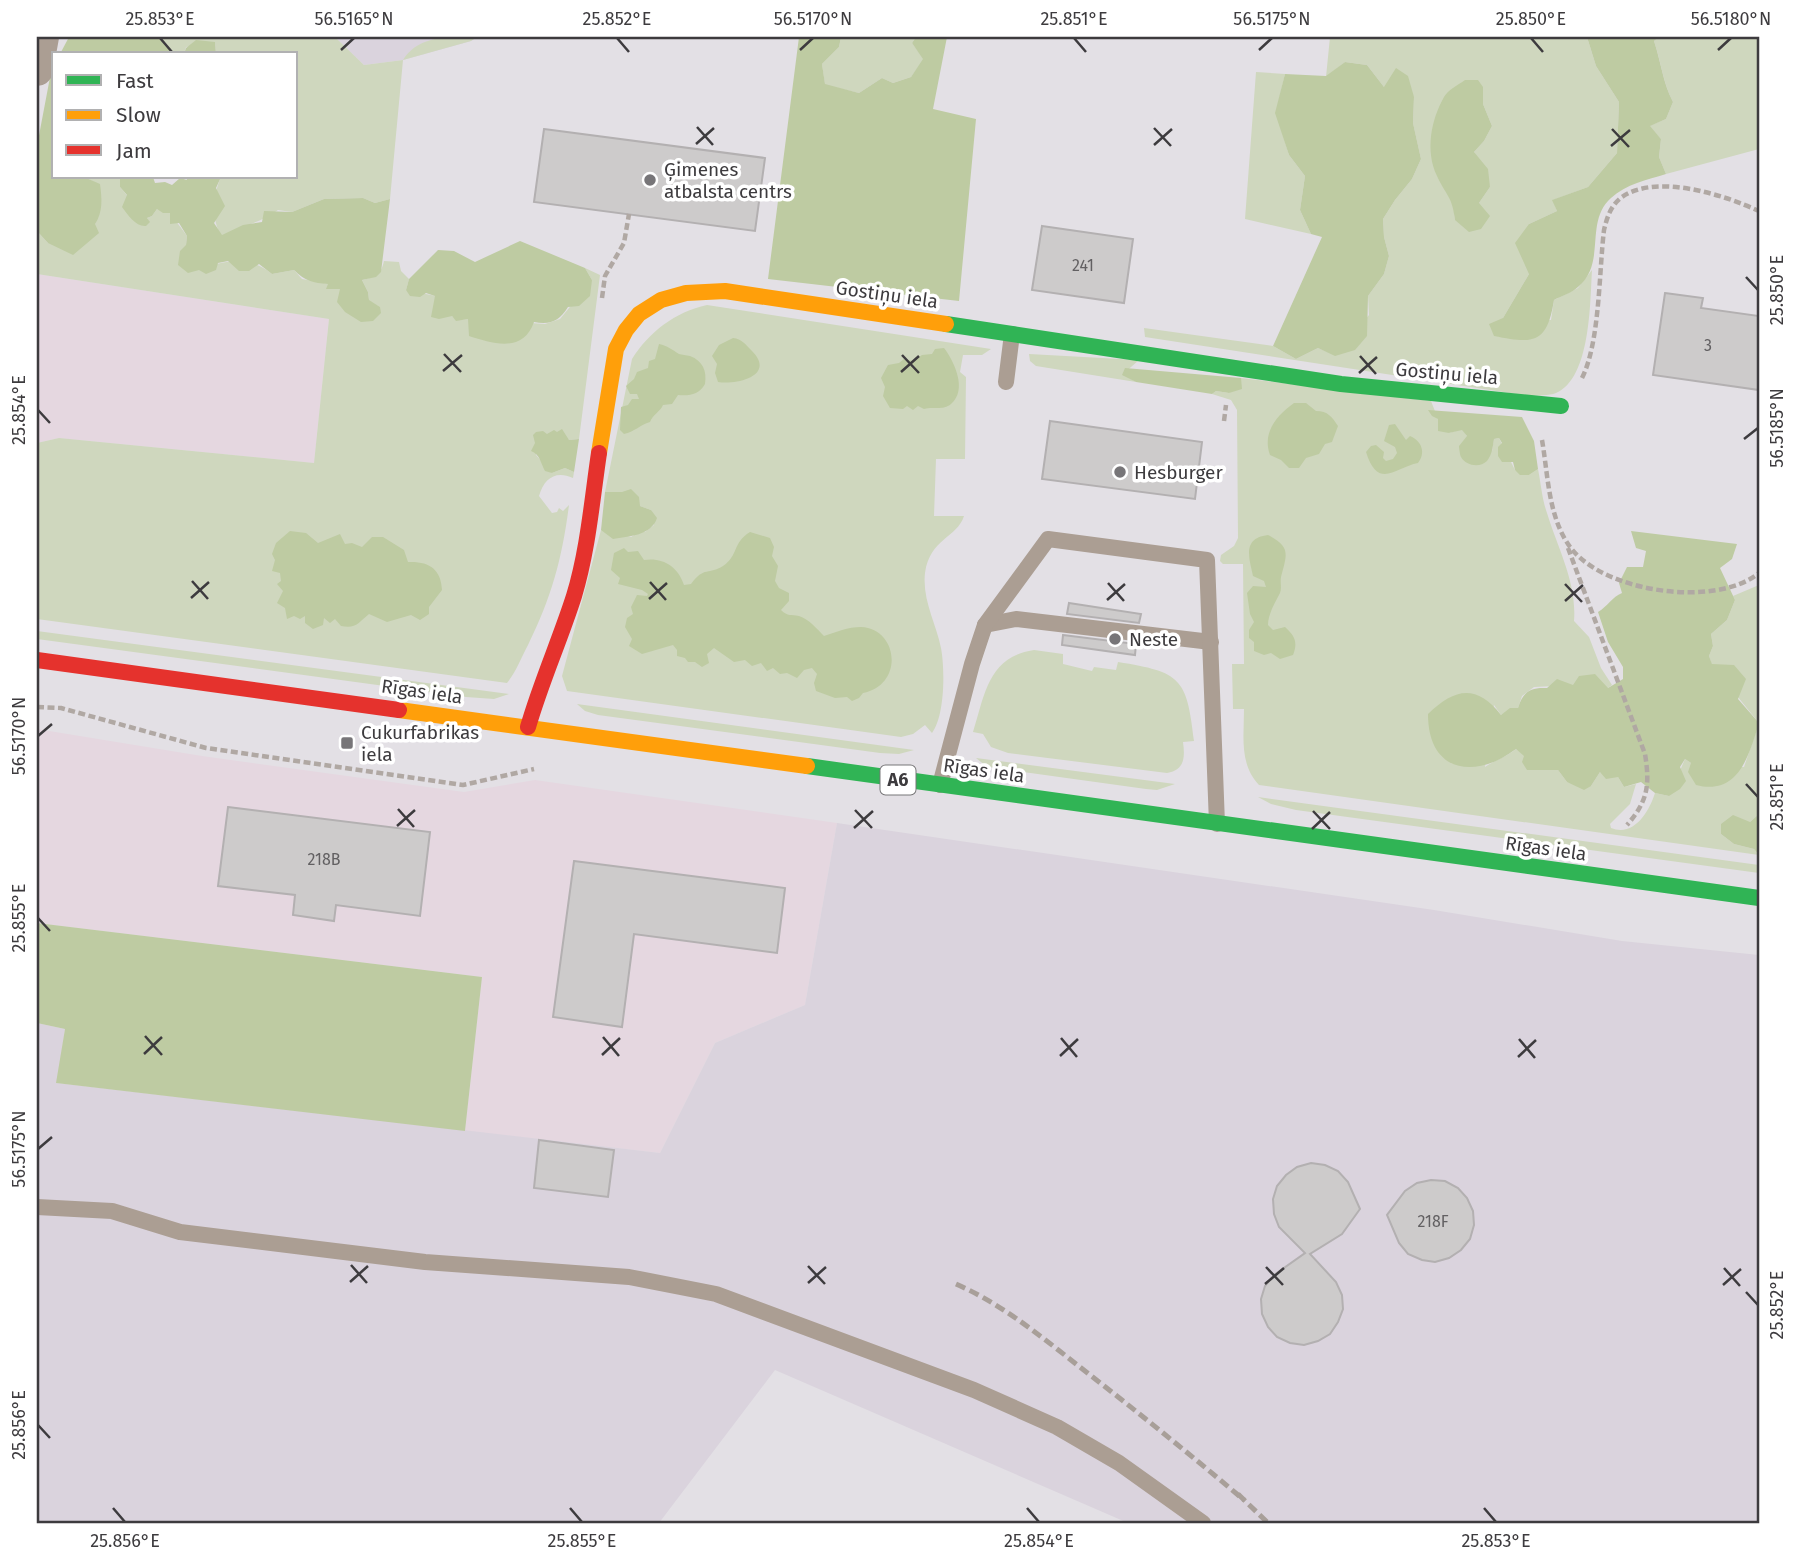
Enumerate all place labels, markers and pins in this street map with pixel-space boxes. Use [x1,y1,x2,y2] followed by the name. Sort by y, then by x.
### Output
[664,158,792,203] place label: Ģimenes atbalsta centrs
[642,172,658,188] marker: Ģimenes atbalsta centrs
[1134,461,1223,484] place label: Hesburger
[1112,464,1128,480] marker: Hesburger
[1129,628,1178,651] place label: Neste
[1107,631,1123,647] marker: Neste
[361,721,479,766] place label: Cukurfabrikas iela
[339,735,355,751] marker: Cukurfabrikas iela

